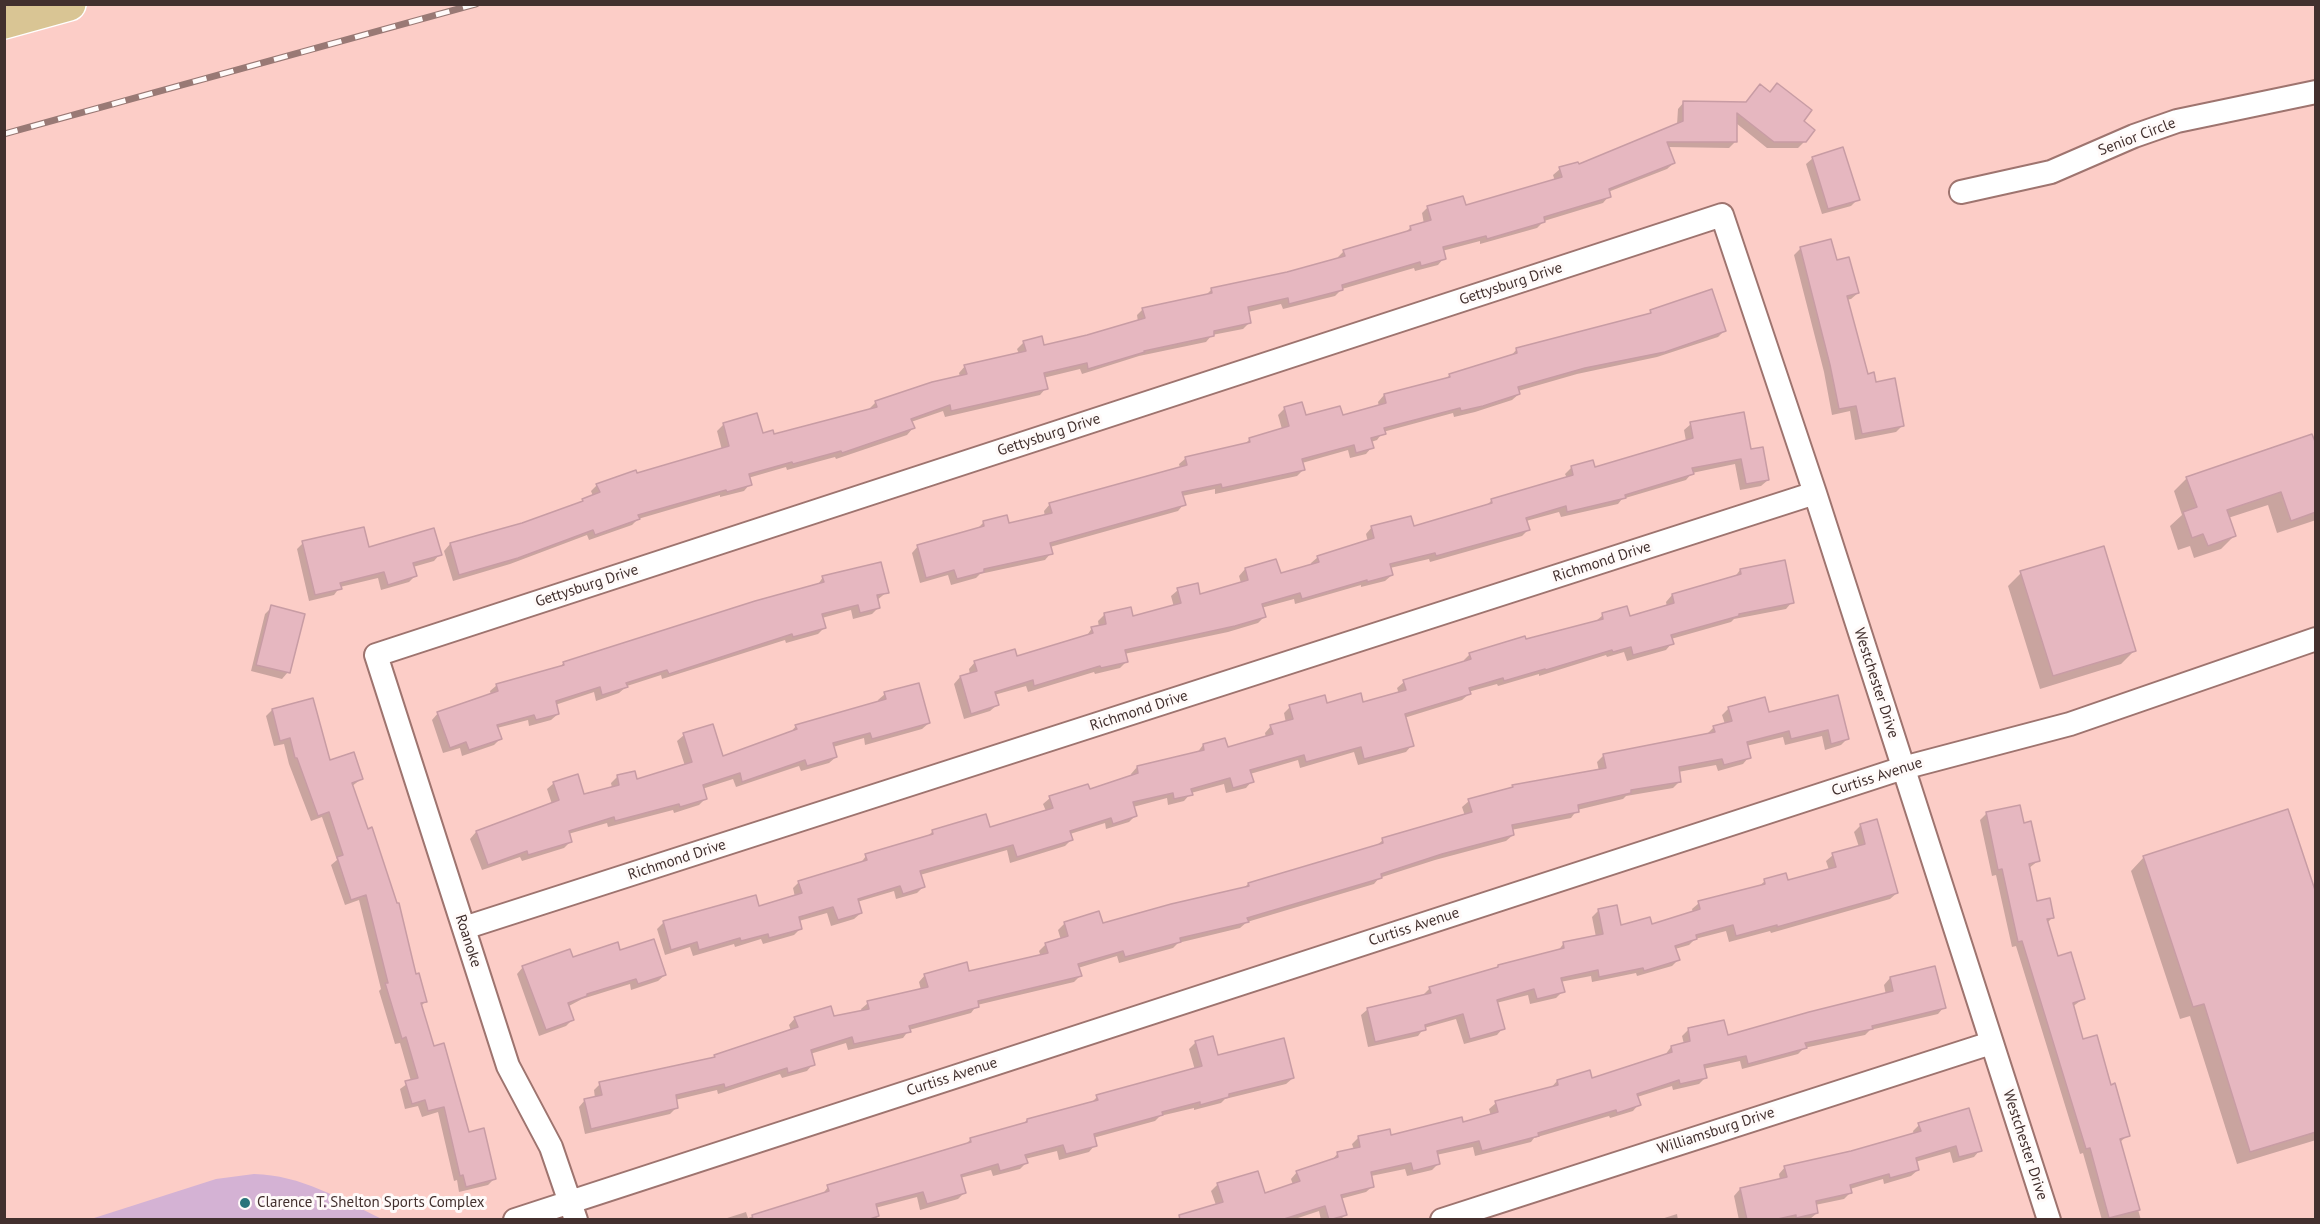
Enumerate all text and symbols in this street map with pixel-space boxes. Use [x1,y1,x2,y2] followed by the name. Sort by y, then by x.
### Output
[2096,114,2178,160] street label: Senior Circle
[1457,259,1565,309] street label: Gettysburg Drive
[995,410,1103,460] street label: Gettysburg Drive
[1551,538,1653,586] street label: Richmond Drive
[533,561,641,611] street label: Gettysburg Drive
[1850,626,1902,740] street label: Westchester Drive
[1088,687,1190,735] street label: Richmond Drive
[1829,754,1925,800] street label: Curtiss Avenue
[626,836,728,884] street label: Richmond Drive
[1366,904,1462,950] street label: Curtiss Avenue
[451,912,485,970] street label: Roanoke
[904,1054,1000,1100] street label: Curtiss Avenue
[1999,1088,2051,1202] street label: Westchester Drive
[1655,1104,1777,1158] street label: Williamsburg Drive
[257,1194,485,1212] place label: Clarence T. Shelton Sports Complex
[238,1196,252,1210] marker: Clarence T. Shelton Sports Complex

